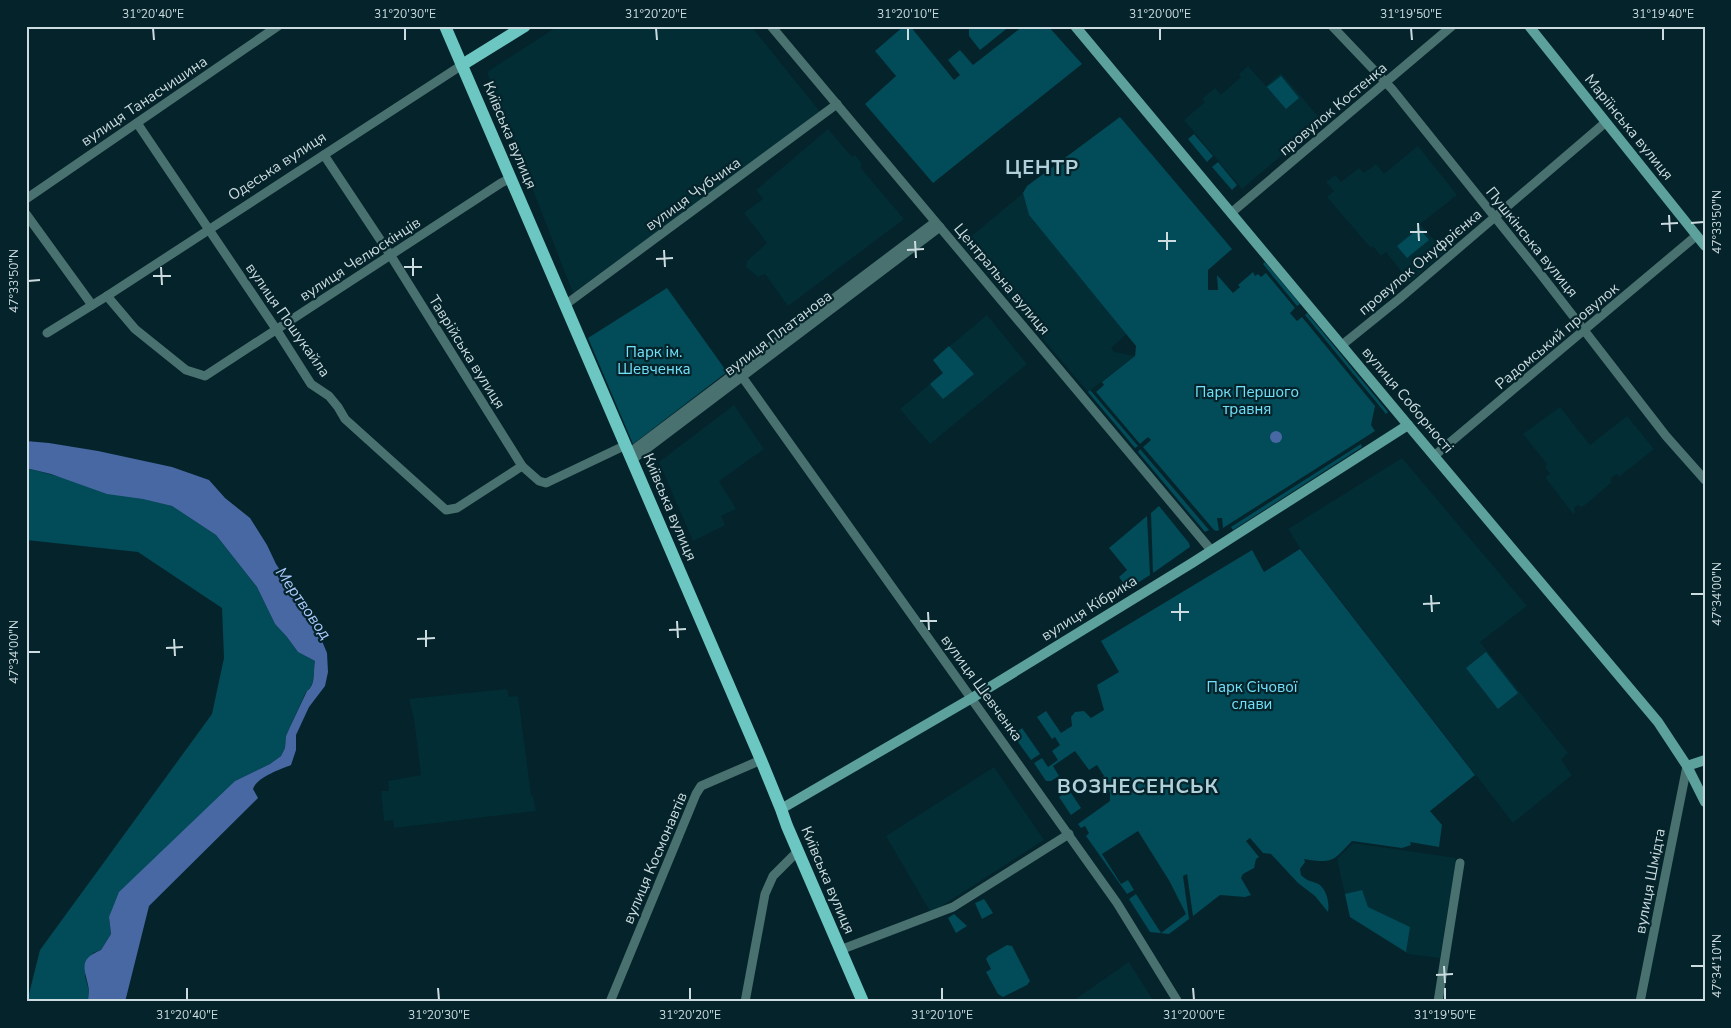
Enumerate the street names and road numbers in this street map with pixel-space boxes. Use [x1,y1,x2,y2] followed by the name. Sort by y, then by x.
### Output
[77,51,211,151] street label: вулиця Танасчишина
[1275,58,1391,160] street label: провулок Костенка
[1580,70,1678,184] street label: Маріїнська вулиця
[478,78,542,192] street label: Київська вулиця
[224,127,330,205] street label: Одеська вулиця
[641,153,745,235] street label: вулиця Чубчика
[1481,183,1583,301] street label: Пушкінська вулиця
[1354,204,1486,320] street label: провулок Онуфрієнка
[296,212,424,306] street label: вулиця Челюскінців
[949,219,1055,339] street label: Центральна вулиця
[241,259,335,381] street label: вулиця Пошукайла
[1491,278,1623,394] street label: Радомський провулок
[720,286,836,380] street label: вулиця Платанова
[424,291,510,413] street label: Таврійська вулиця
[1358,343,1458,457] street label: вулиця Соборності
[638,450,702,564] street label: Київська вулиця
[1037,571,1141,645] street label: вулиця Кібрика
[937,631,1027,745] street label: вулиця Шевченка
[618,789,692,927] street label: вулиця Космонавтів
[796,823,860,937] street label: Київська вулиця
[1630,827,1670,935] street label: вулиця Шмідта

